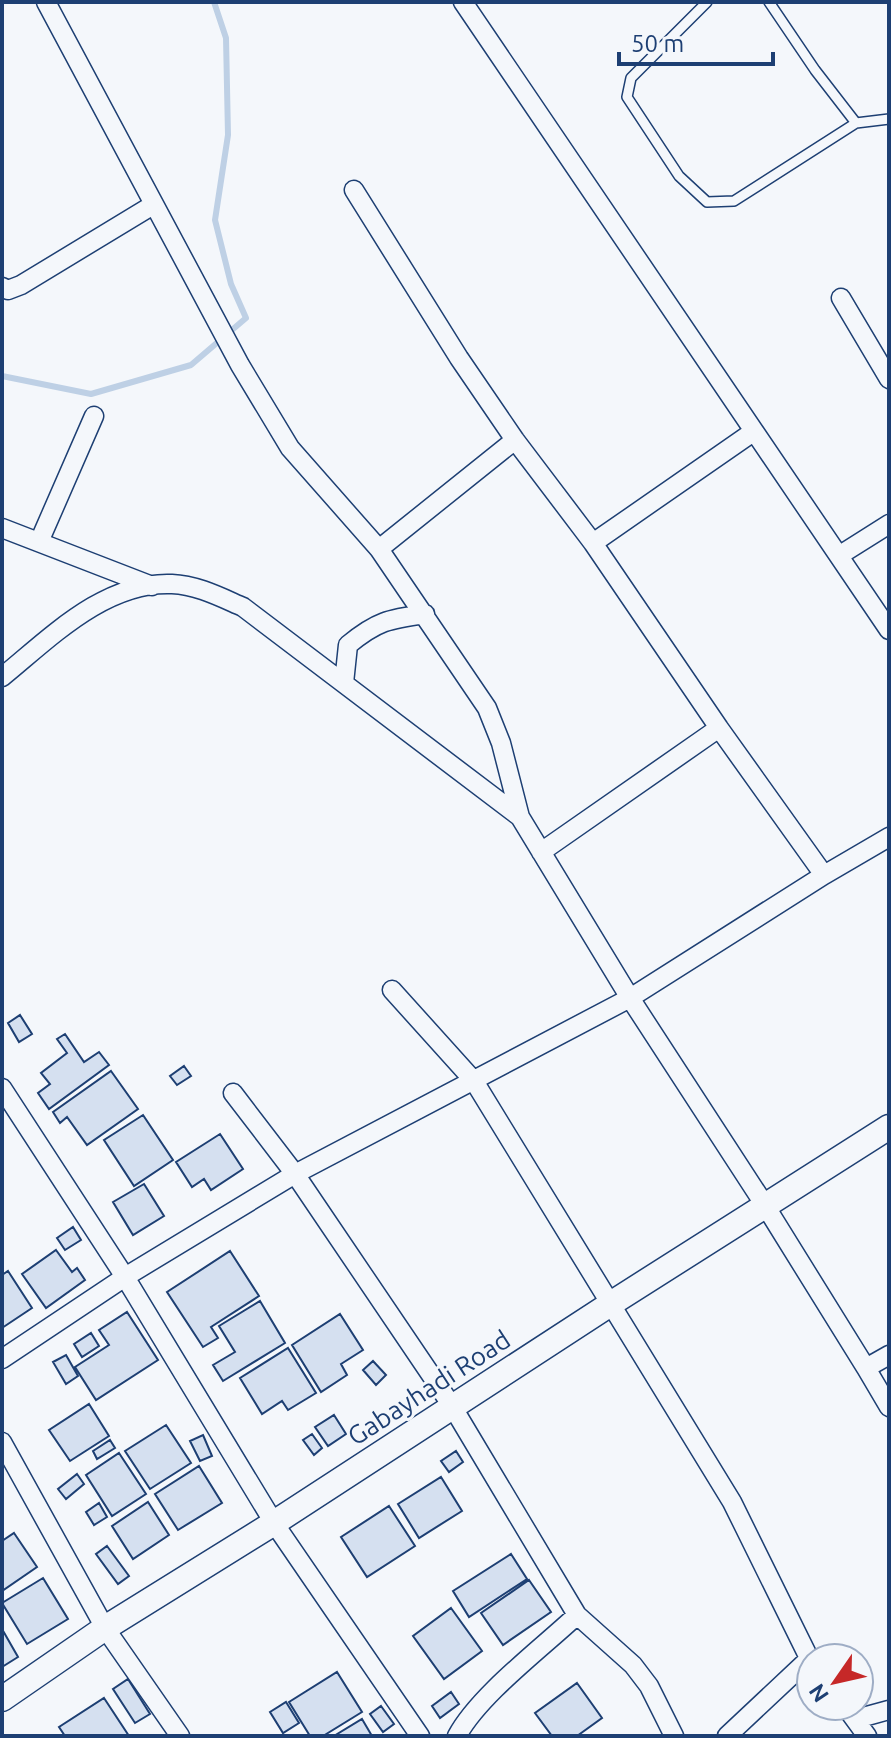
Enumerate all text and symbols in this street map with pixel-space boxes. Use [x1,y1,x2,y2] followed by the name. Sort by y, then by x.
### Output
[619,16,773,66] scale bar
[631,30,684,57] text: 50 m
[342,1324,515,1451] street label: Gabayhadi Road
[795,1642,875,1722] north arrow
[803,1680,833,1707] text: N

